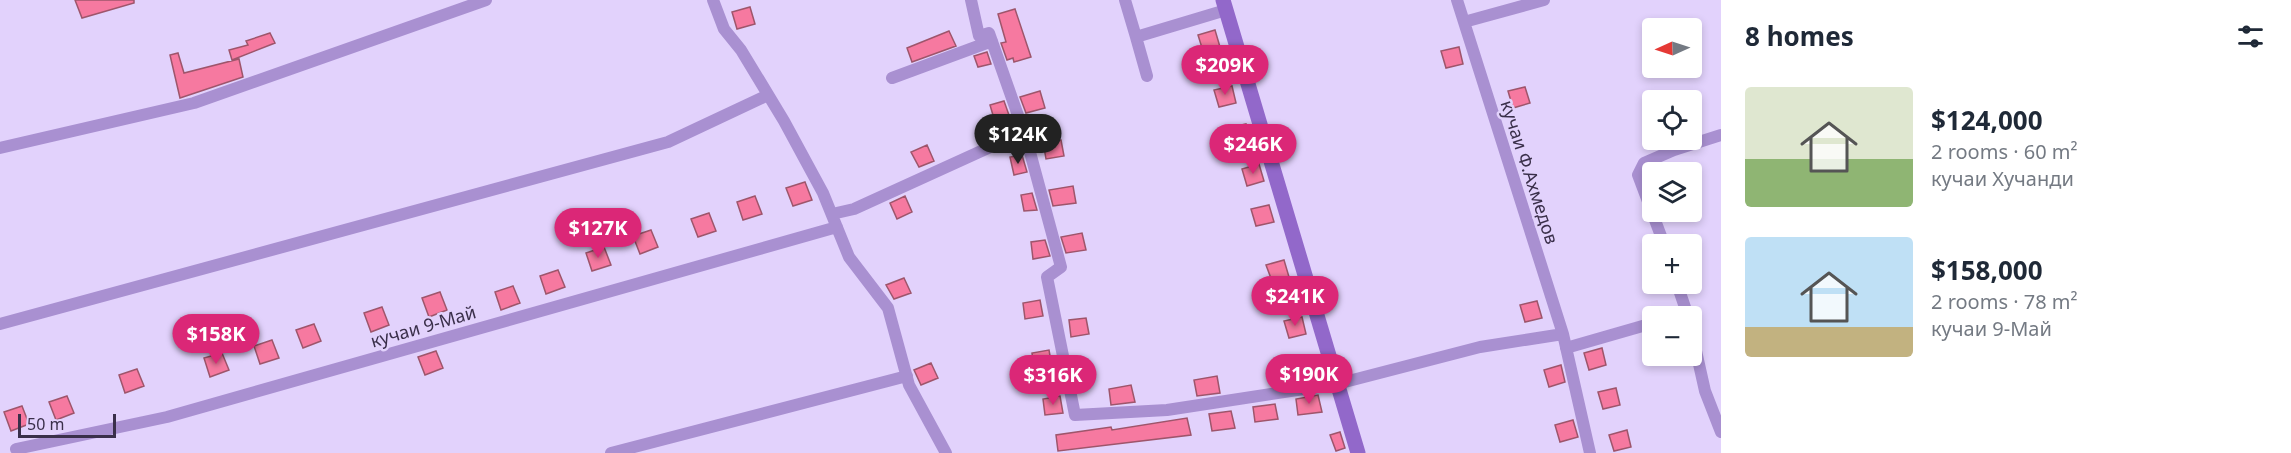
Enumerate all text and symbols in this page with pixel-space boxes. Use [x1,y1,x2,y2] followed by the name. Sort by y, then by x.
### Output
[1642,18,1702,78] north arrow
[1642,18,1702,366] map controls
[1745,18,1854,54] text: 8 homes
[2234,20,2267,53] icon: filters
[1183,45,1267,96] pin: $209K
[1195,51,1255,78] text: $209K
[1642,90,1702,150] button: locate
[1495,97,1565,247] street label: кучаи Ф.Ахмедов
[1931,102,2043,138] text: $124,000
[1793,111,1865,183] icon: home
[976,114,1060,165] pin: $124K
[988,120,1048,147] text: $124K
[1211,124,1295,175] pin: $246K
[1223,130,1283,157] text: $246K
[1931,138,2078,165] text: 2 rooms · 60 m²
[1642,162,1702,222] button: layers
[1931,165,2074,192] text: кучаи Хучанди
[556,208,640,259] pin: $127K
[568,214,628,241] text: $127K
[1642,234,1702,294] button: +
[1931,252,2043,288] text: $158,000
[1793,261,1865,333] icon: home
[1253,276,1337,327] pin: $241K
[1265,282,1325,309] text: $241K
[1931,288,2078,315] text: 2 rooms · 78 m²
[367,299,479,353] street label: кучаи 9-Май
[1642,306,1702,366] button: −
[174,314,258,365] pin: $158K
[1931,315,2052,342] text: кучаи 9-Май
[186,320,246,347] text: $158K
[1267,354,1351,405] pin: $190K
[1011,355,1095,406] pin: $316K
[1279,360,1339,387] text: $190K
[1023,361,1083,388] text: $316K
[18,411,116,438] scale bar
[27,413,64,435] text: 50 m

